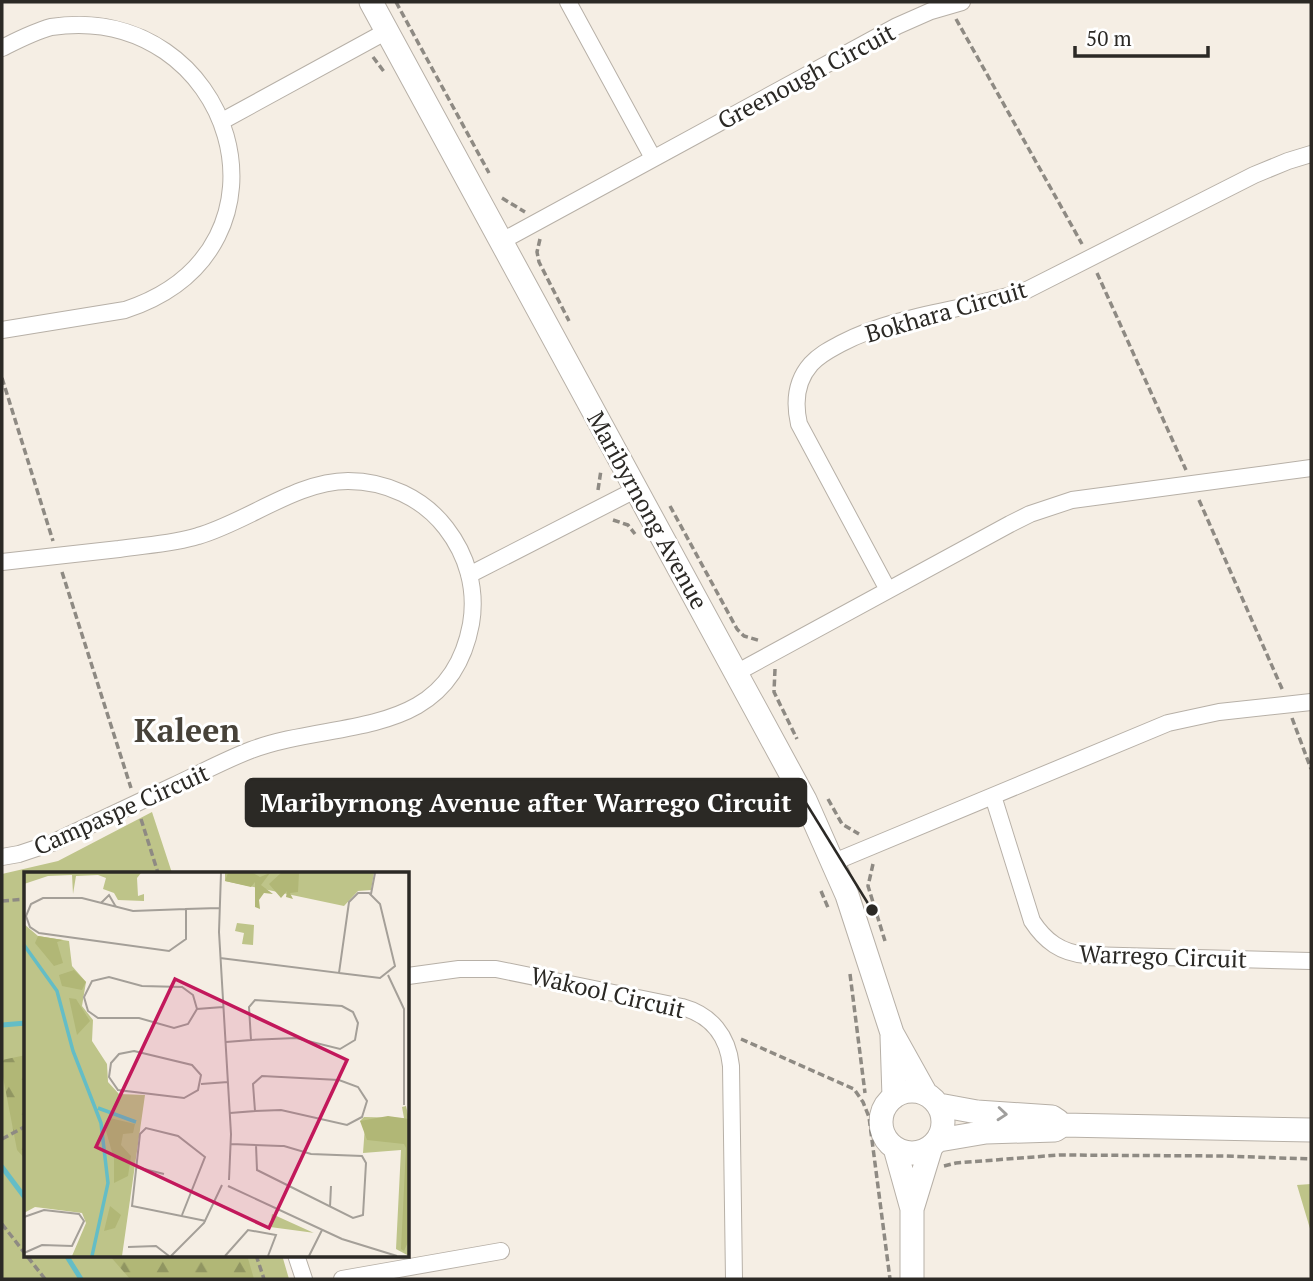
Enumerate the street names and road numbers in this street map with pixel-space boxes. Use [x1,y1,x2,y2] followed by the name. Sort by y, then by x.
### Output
[712,16,900,136] street label: Greenough Circuit
[861,273,1031,349] street label: Bokhara Circuit
[580,405,716,615] street label: Maribyrnong Avenue
[28,756,214,862] street label: Campaspe Circuit
[1078,937,1248,975] street label: Warrego Circuit
[528,959,688,1025] street label: Wakool Circuit

